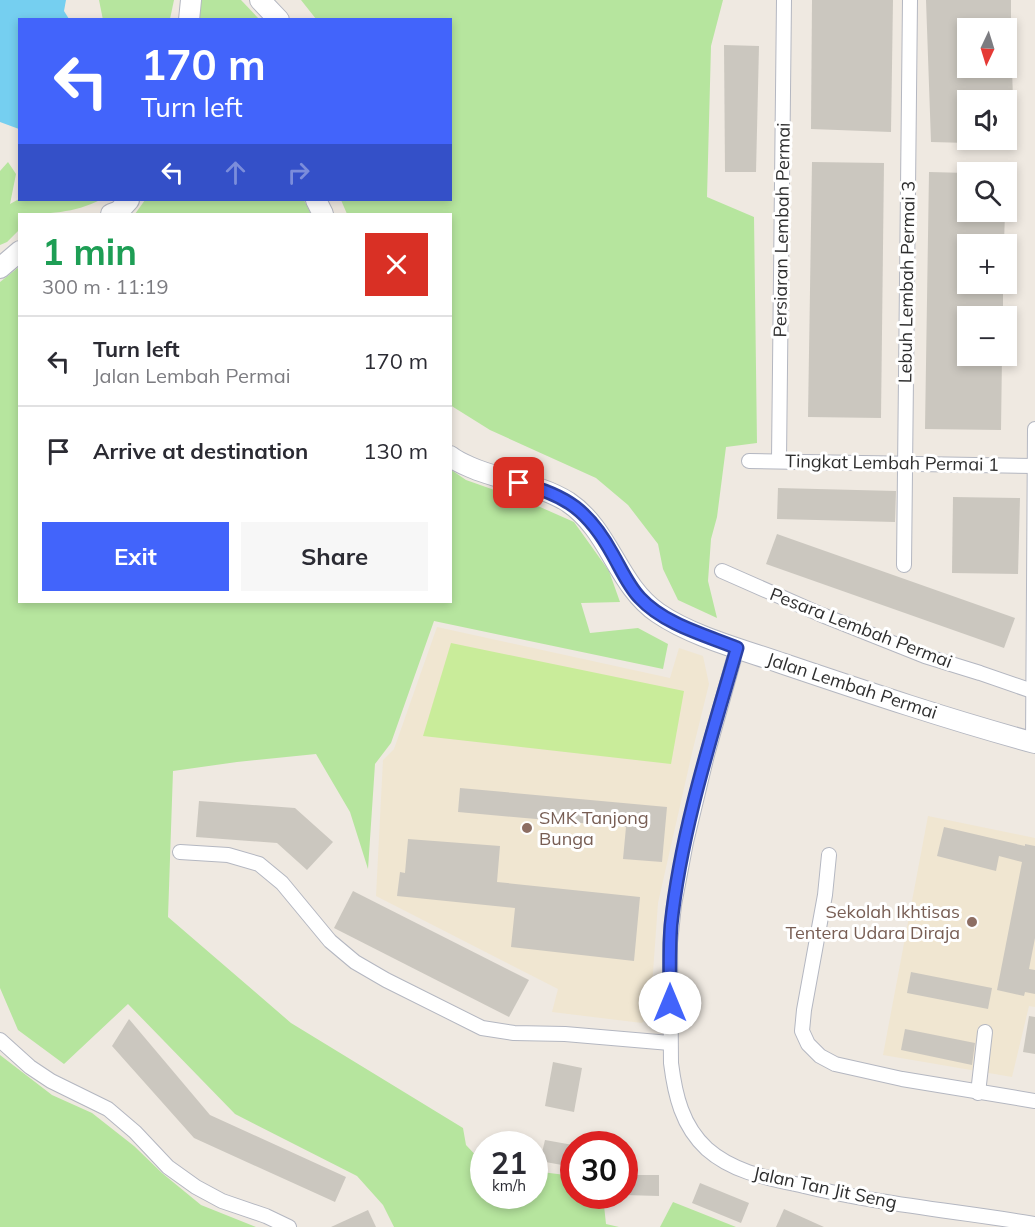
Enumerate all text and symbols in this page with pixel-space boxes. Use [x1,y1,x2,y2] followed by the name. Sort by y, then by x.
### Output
[957,18,1017,78] north arrow
[957,18,1017,366] map controls
[141,38,266,91] text: 170 m
[42,42,120,120] icon: left
[141,90,243,124] text: Turn left
[957,90,1017,150] button: sound
[768,122,795,338] street label: Persiaran Lembah Permai
[156,156,189,189] icon: left
[219,156,252,189] icon: ahead
[282,156,315,189] icon: right
[957,162,1017,222] button: search
[893,181,920,383] street label: Lebuh Lembah Permai 3
[42,229,137,274] text: 1 min
[365,233,428,296] button: close
[957,234,1017,294] button: +
[42,274,168,299] text: 300 m · 11:19
[957,306,1017,366] button: −
[93,335,180,363] text: Turn left
[42,345,75,378] icon: left
[363,347,428,375] text: 170 m
[93,363,291,388] text: Jalan Lembah Permai
[42,435,75,468] icon: arrive
[93,437,308,465] text: Arrive at destination
[363,437,428,465] text: 130 m
[785,449,999,476] street label: Tingkat Lembah Permai 1
[493,457,544,508] pin
[502,466,535,499] icon: arrive
[42,522,229,591] button: Exit
[241,522,428,591] button: Share
[767,582,956,673] street label: Pesara Lembah Permai
[764,647,940,724] street label: Jalan Lembah Permai
[539,806,649,850] place label: SMK Tanjong Bunga
[520,821,534,835] marker: SMK Tanjong Bunga
[785,900,960,944] place label: Sekolah Ikhtisas Tentera Udara Diraja
[965,915,979,929] marker: Sekolah Ikhtisas Tentera Udara Diraja
[638,971,702,1035] position arrow
[560,1131,638,1209] speed limit sign: 30
[491,1144,527,1182] text: 21
[751,1161,899,1214] street label: Jalan Tan Jit Seng
[492,1176,526,1195] text: km/h

